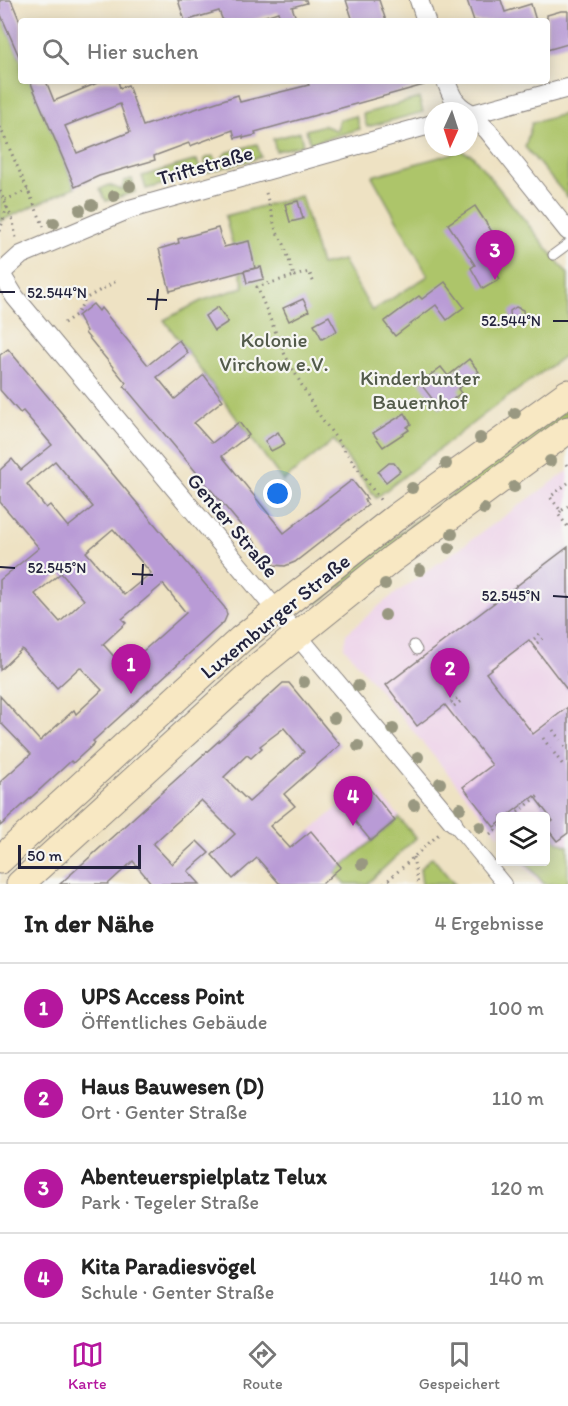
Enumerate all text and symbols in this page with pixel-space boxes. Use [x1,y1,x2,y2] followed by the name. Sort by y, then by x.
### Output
[18,18,550,84] search box
[39,35,72,68] icon: search
[87,38,198,65] text: Hier suchen
[424,102,478,156] north arrow
[154,139,256,191] street label: Triftstraße
[476,230,514,280] pin: 3
[27,284,87,302] text: 52.544°N
[481,312,541,330] text: 52.544°N
[219,327,329,376] park label: Kolonie Virchow e.V.
[360,365,481,414] park label: Kinderbunter Bauernhof
[182,468,284,582] street label: Genter Straße
[263,479,292,508] your location
[195,548,355,684] street label: Luxemburger Straße
[28,559,86,577] text: 52.545°N
[482,587,540,605] text: 52.545°N
[112,644,150,694] pin: 1
[430,648,470,698] pin: 2
[334,776,372,826] pin: 4
[496,812,550,866] map controls
[496,812,550,866] button: layers
[18,842,141,870] scale bar
[27,846,62,865] text: 50 m
[24,907,154,939] text: In der Nähe
[434,911,544,935] text: 4 Ergebnisse
[81,983,244,1010] text: UPS Access Point
[39,996,48,1020] text: 1
[489,996,544,1020] text: 100 m
[81,1010,267,1034] text: Öffentliches Gebäude
[81,1073,264,1100] text: Haus Bauwesen (D)
[38,1086,49,1110] text: 2
[492,1086,544,1110] text: 110 m
[81,1100,247,1124] text: Ort · Genter Straße
[81,1163,327,1190] text: Abenteuerspielplatz Telux
[38,1176,49,1200] text: 3
[491,1176,544,1200] text: 120 m
[81,1190,259,1214] text: Park · Tegeler Straße
[81,1253,256,1280] text: Kita Paradiesvögel
[37,1266,50,1290] text: 4
[489,1266,544,1290] text: 140 m
[81,1280,274,1304] text: Schule · Genter Straße
[68,1338,107,1393] tab: Karte
[243,1338,283,1393] tab: Route
[419,1338,500,1393] tab: Gespeichert

